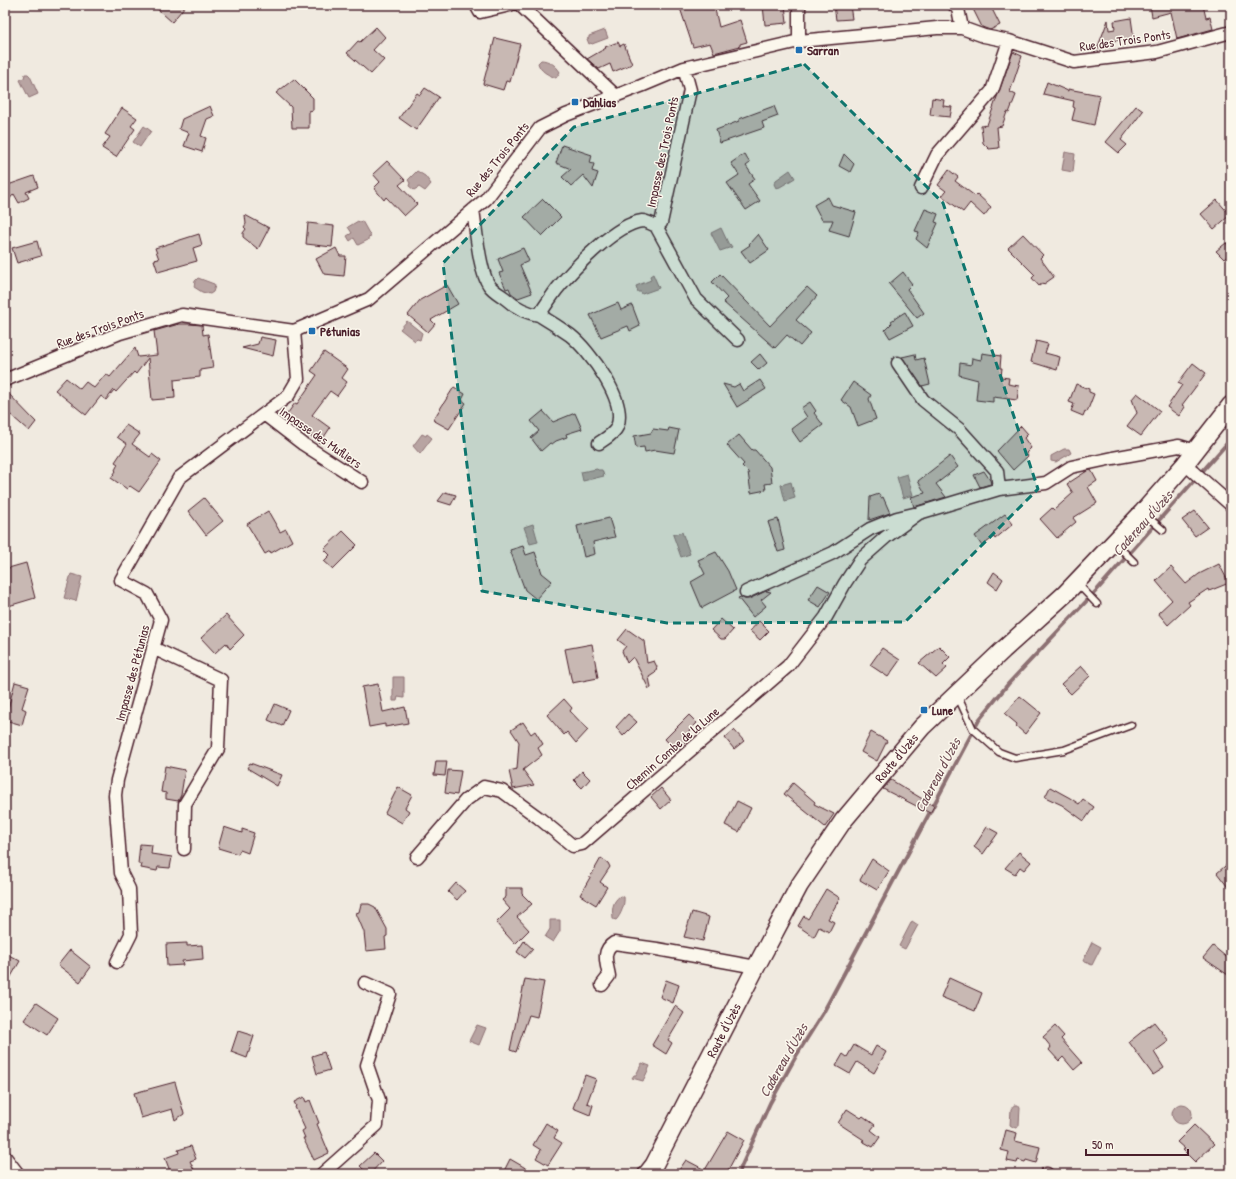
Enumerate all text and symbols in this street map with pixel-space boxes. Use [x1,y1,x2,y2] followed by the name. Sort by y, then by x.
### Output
[1078,25,1172,55] street label: Rue des Trois Ponts
[807,41,839,59] place label: Sarran
[794,45,804,55] marker: Sarran
[583,93,616,111] place label: Dahlias
[641,95,683,209] street label: Impasse des Trois Ponts
[570,97,580,107] marker: Dahlias
[461,118,533,200] street label: Rue des Trois Ponts
[54,304,146,352] street label: Rue des Trois Ponts
[320,322,360,340] place label: Pétunias
[307,326,317,336] marker: Pétunias
[276,402,366,472] street label: Impasse des Mufliers
[1108,485,1178,560] water label: Cadereau d'Uzès
[110,623,154,723] street label: Impasse des Pétunias
[932,701,954,719] place label: Lune
[621,702,723,794] street label: Chemin Combe de la Lune
[919,705,929,715] marker: Lune
[870,729,922,786] street label: Route d'Uzès
[909,733,965,816] water label: Cadereau d'Uzès
[702,1000,745,1061] street label: Route d'Uzès
[754,1018,812,1100] water label: Cadereau d'Uzès
[1086,1131,1188,1157] scale bar
[1092,1136,1113,1153] text: 50 m

